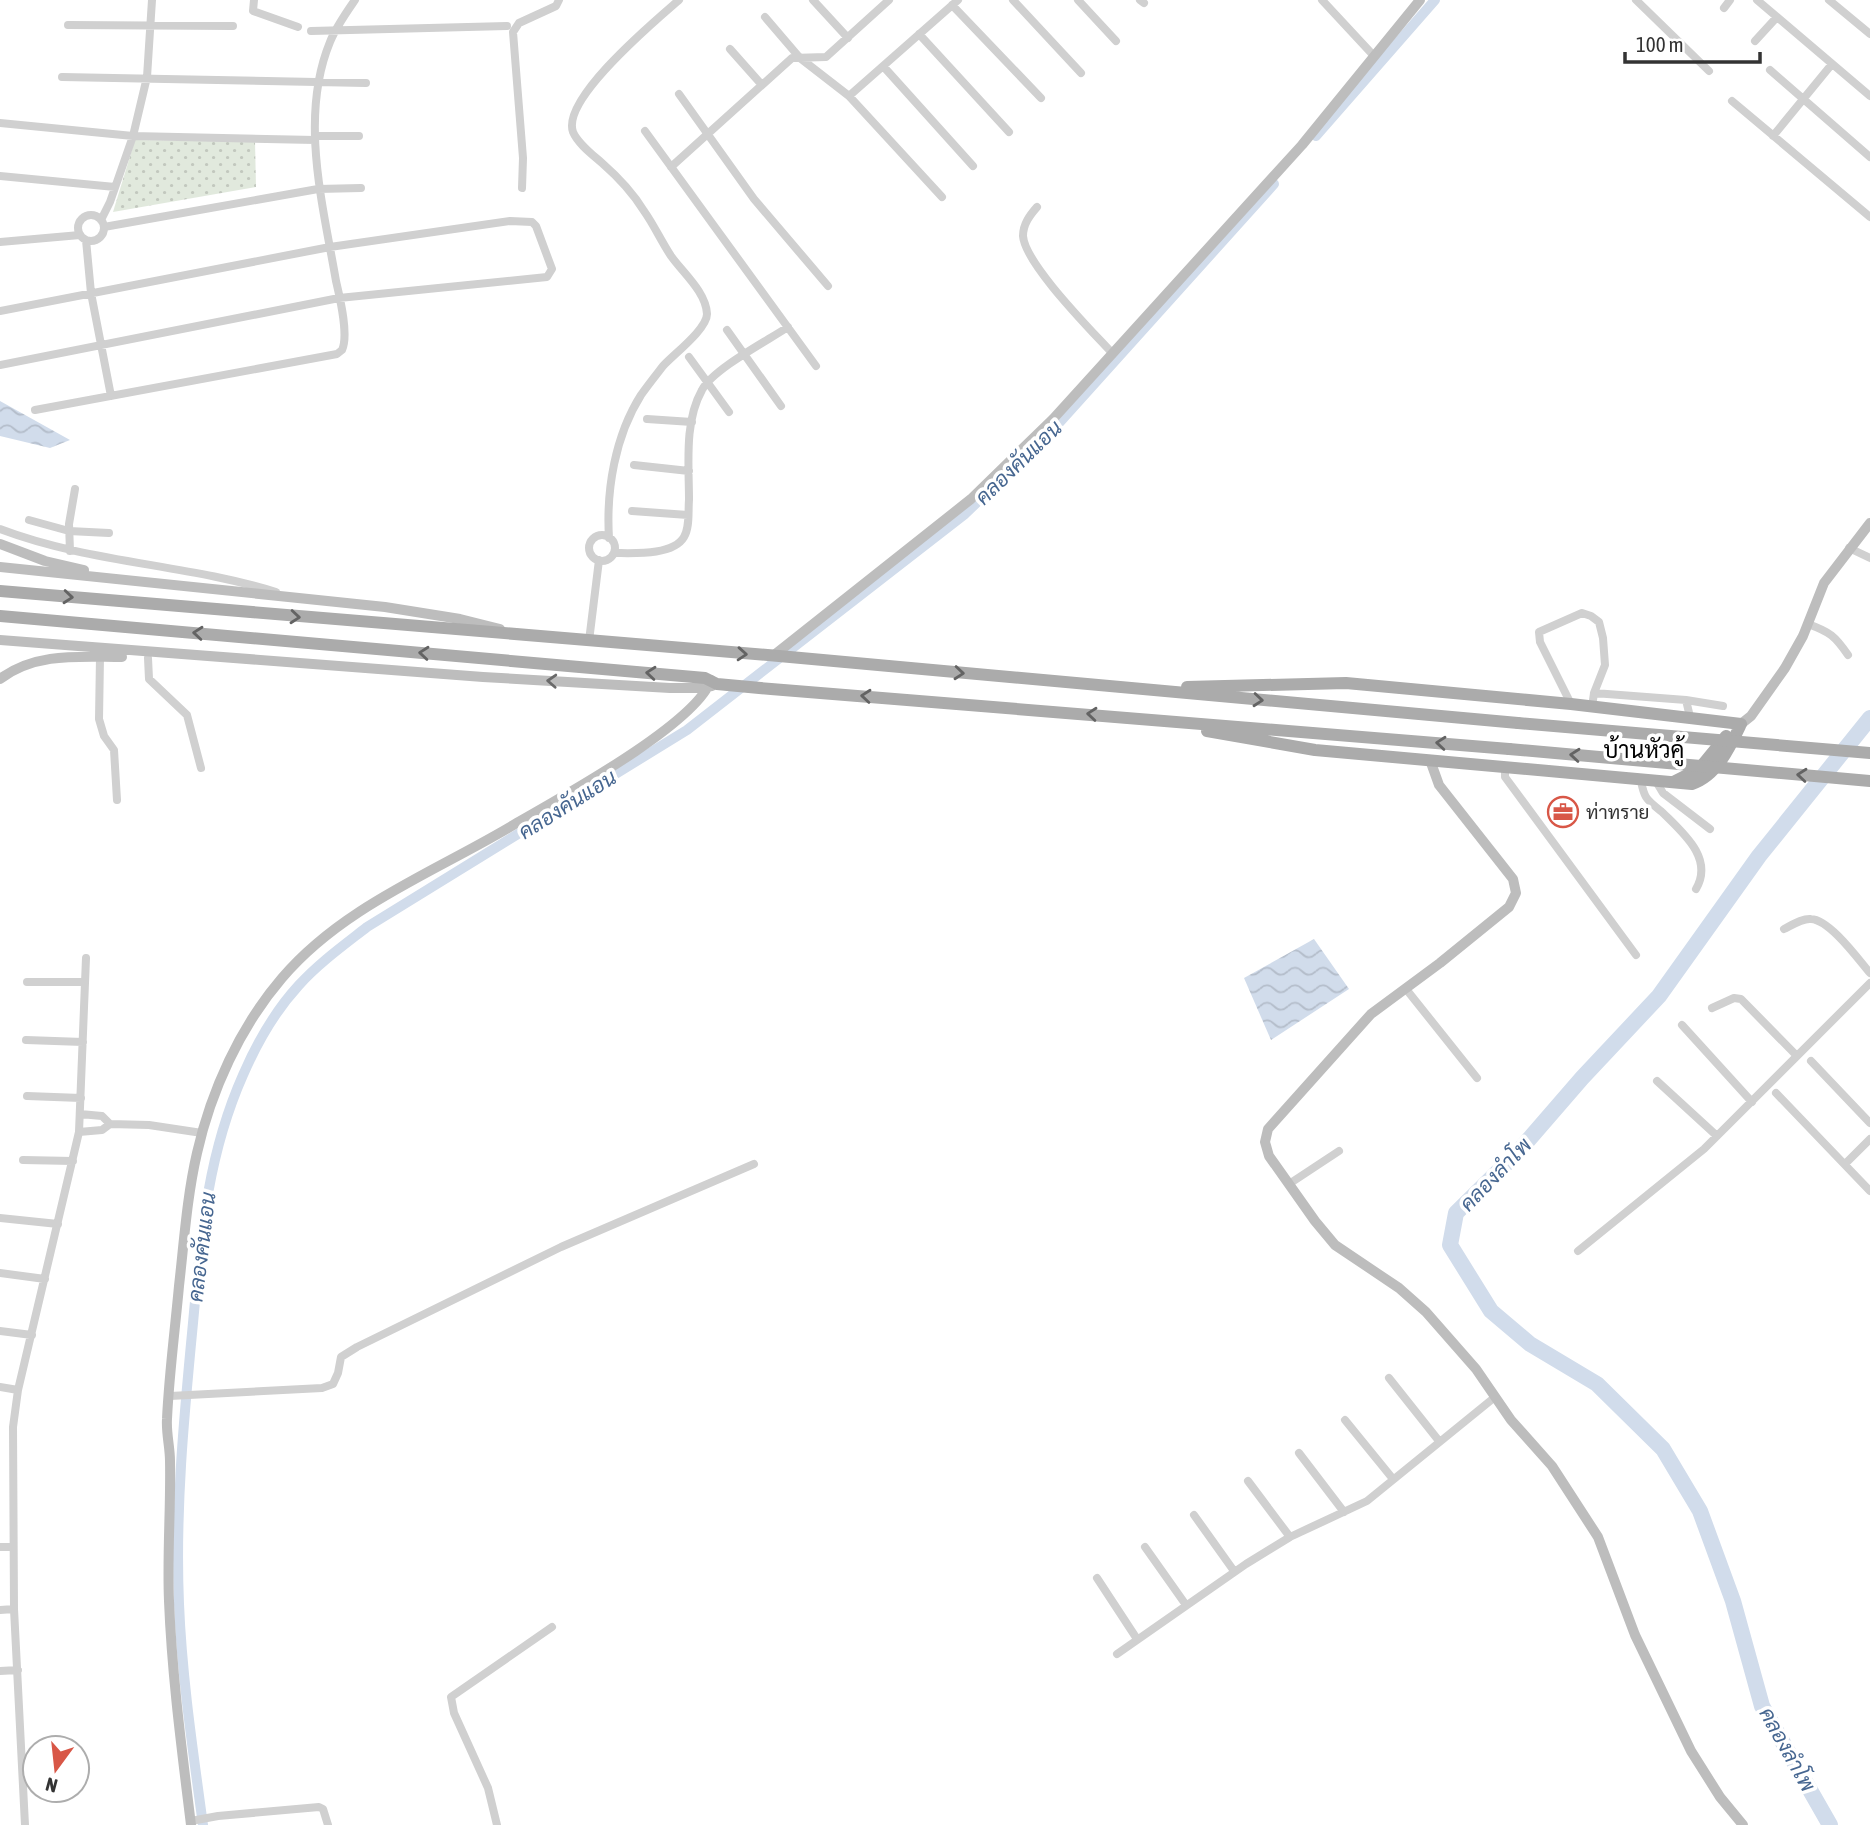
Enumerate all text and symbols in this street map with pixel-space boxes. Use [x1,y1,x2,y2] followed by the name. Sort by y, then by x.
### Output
[1625,21,1760,65] scale bar
[1636,32,1684,56] text: 100 m
[970,415,1067,509] water label: คลองคันแอน
[63,589,74,604] one-way arrow
[289,609,300,624] one-way arrow
[192,626,203,641] one-way arrow
[418,646,429,661] one-way arrow
[736,646,747,661] one-way arrow
[953,665,964,680] one-way arrow
[645,666,656,681] one-way arrow
[546,674,557,689] one-way arrow
[860,689,871,704] one-way arrow
[1253,692,1264,707] one-way arrow
[1087,707,1098,722] one-way arrow
[1604,735,1685,767] district label: บ้านหัวคู้
[1435,736,1446,751] one-way arrow
[1570,748,1581,763] one-way arrow
[514,764,621,843] water label: คลองคันแอน
[1796,768,1807,783] one-way arrow
[1546,795,1580,829] office icon: ท่าทราย
[1586,801,1649,823] place label: ท่าทราย
[1454,1133,1536,1215] water label: คลองลำโพ
[182,1190,220,1303] water label: คลองคันแอน
[1755,1703,1821,1795] water label: คลองลำโพ
[21,1734,91,1804] north arrow
[43,1773,60,1797] text: N

